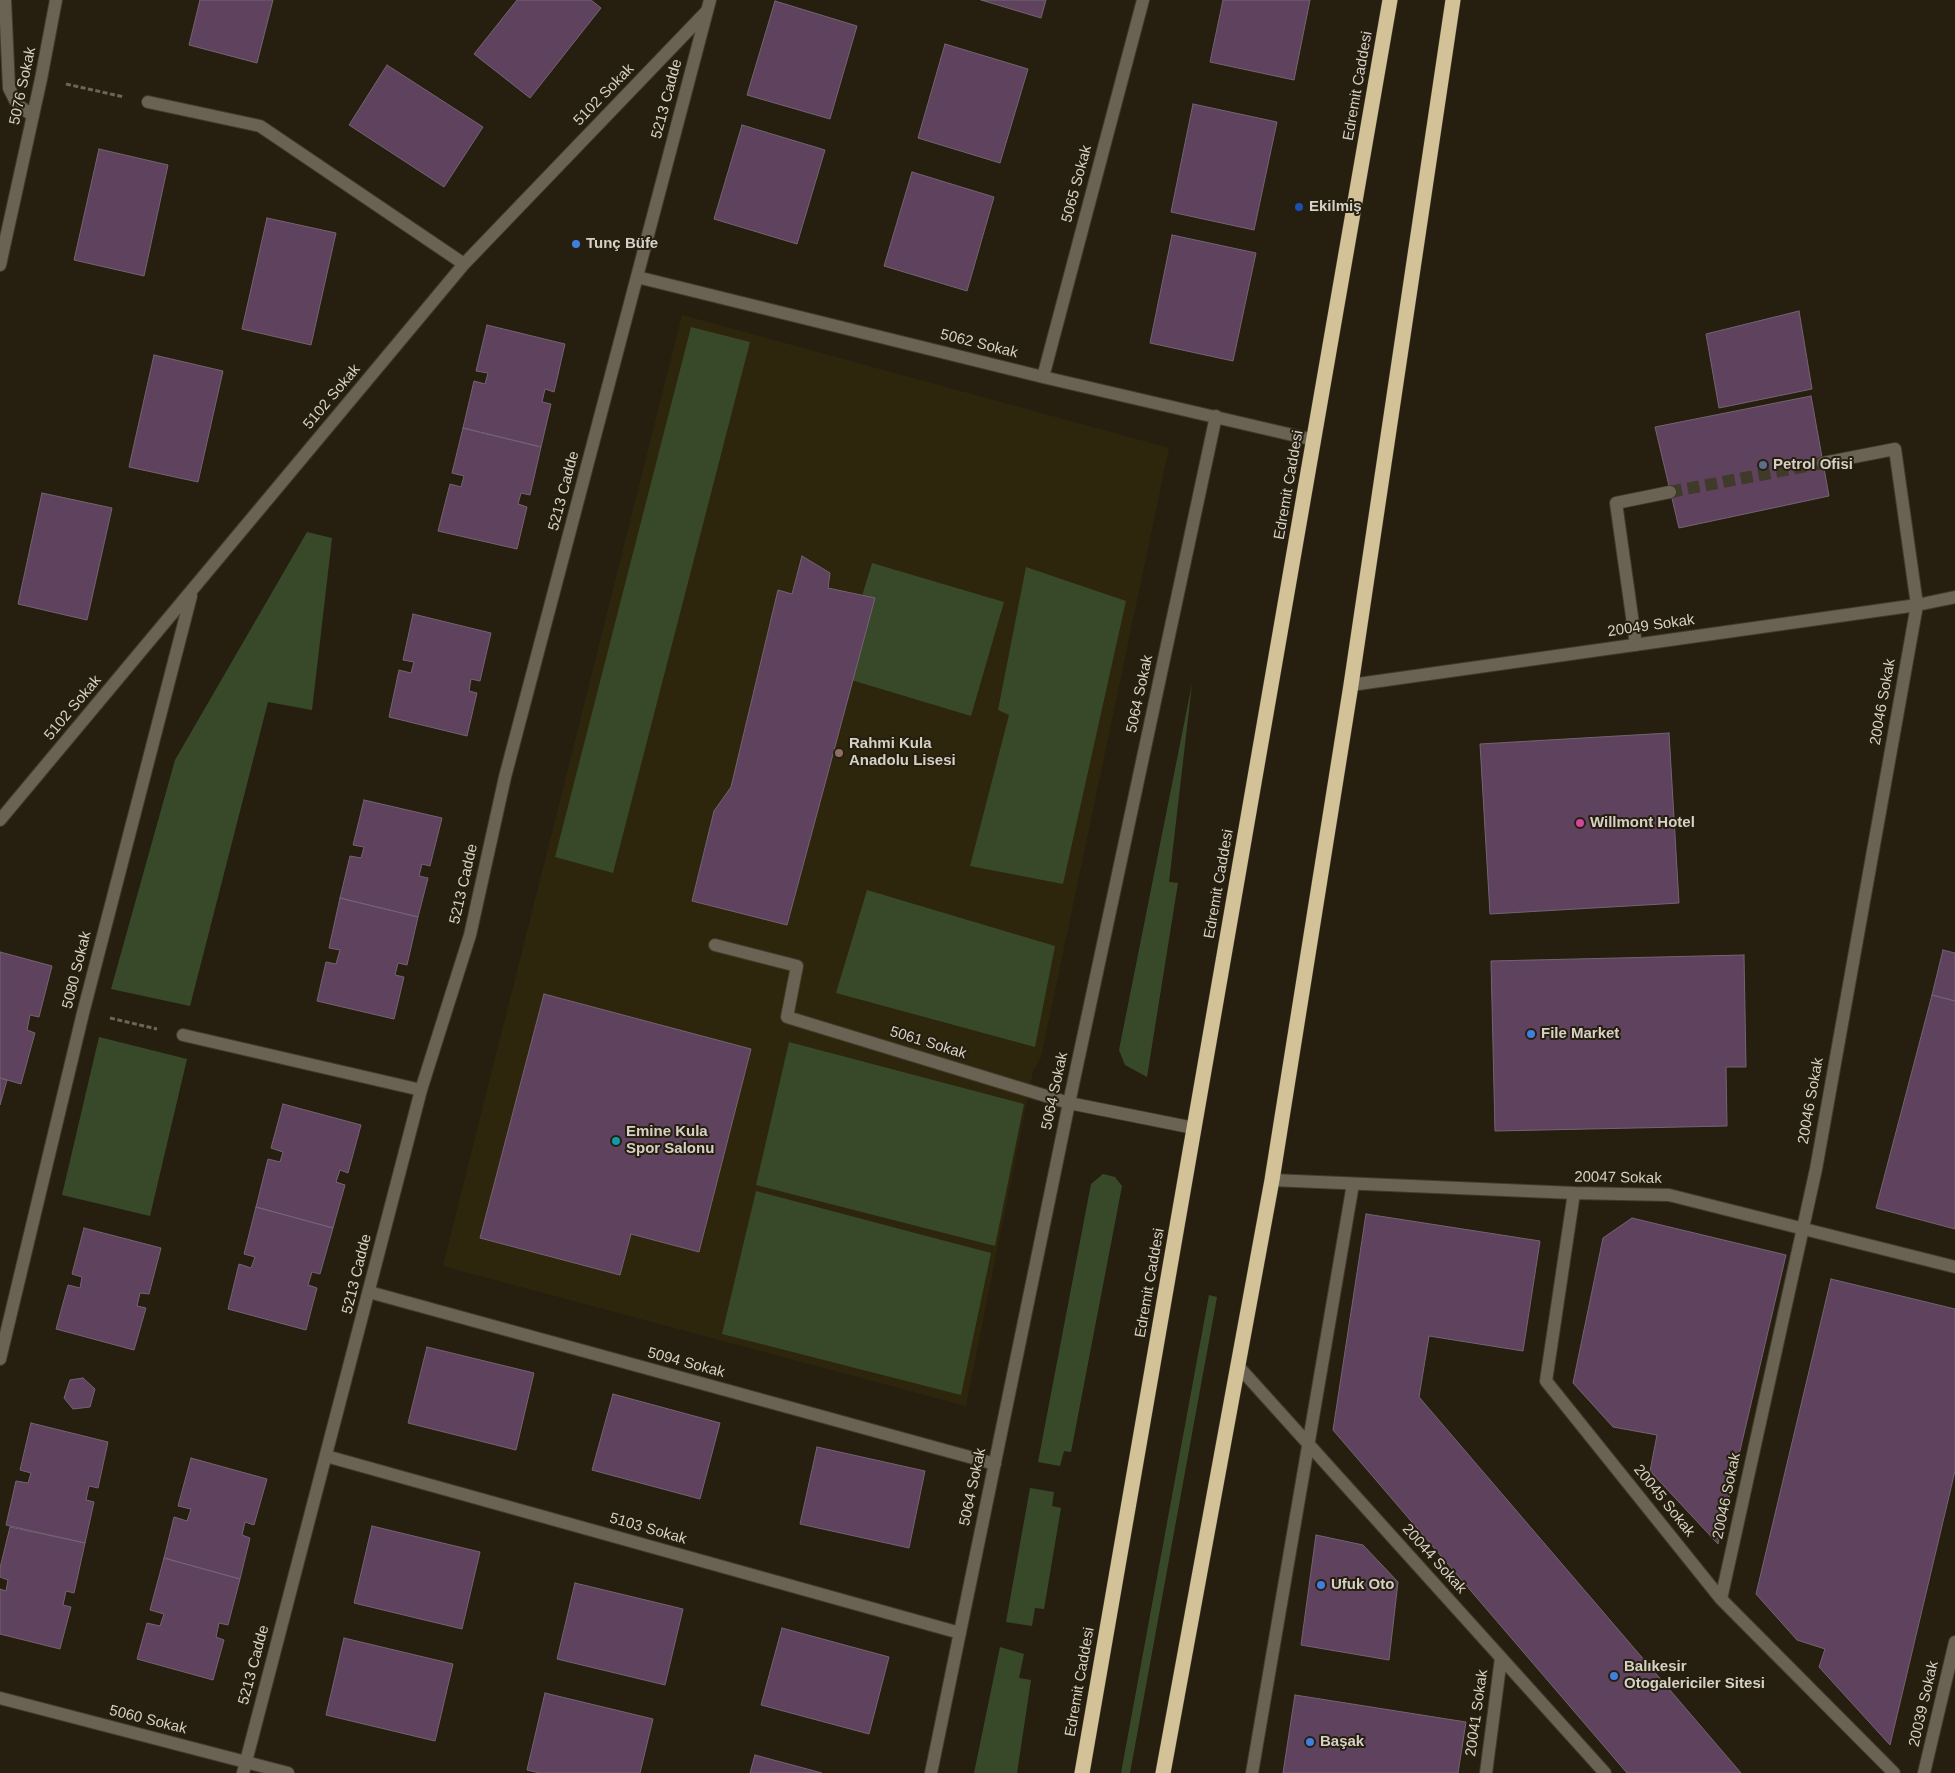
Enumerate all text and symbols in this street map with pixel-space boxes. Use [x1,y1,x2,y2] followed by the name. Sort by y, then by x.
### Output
[1340,30,1376,142] street label: Edremit Caddesi
[6,45,40,127] street label: 5076 Sokak
[648,57,686,141] street label: 5213 Cadde
[570,60,638,130] street label: 5102 Sokak
[1058,143,1096,225] street label: 5065 Sokak
[1309,198,1362,216] place label: Ekilmiş
[1293,201,1305,213] marker: Ekilmiş
[586,235,658,253] place label: Tunç Büfe
[570,238,582,250] marker: Tunç Büfe
[938,326,1020,362] street label: 5062 Sokak
[300,361,364,433] street label: 5102 Sokak
[1271,429,1307,541] street label: Edremit Caddesi
[545,449,583,533] street label: 5213 Cadde
[1773,456,1853,474] place label: Petrol Ofisi
[1757,459,1769,471] marker: Petrol Ofisi
[1606,611,1696,641] street label: 20049 Sokak
[1123,653,1157,735] street label: 5064 Sokak
[1867,657,1899,747] street label: 20046 Sokak
[41,672,105,744] street label: 5102 Sokak
[849,735,956,770] place label: Rahmi Kula Anadolu Lisesi
[833,747,845,759] marker: Rahmi Kula Anadolu Lisesi
[1590,814,1695,832] place label: Willmont Hotel
[1574,817,1586,829] marker: Willmont Hotel
[1201,828,1237,940] street label: Edremit Caddesi
[446,842,482,926] street label: 5213 Cadde
[59,929,95,1011] street label: 5080 Sokak
[887,1023,969,1063] street label: 5061 Sokak
[1541,1025,1619,1043] place label: File Market
[1525,1028,1537,1040] marker: File Market
[1038,1050,1072,1132] street label: 5064 Sokak
[1795,1056,1827,1146] street label: 20046 Sokak
[626,1123,714,1158] place label: Emine Kula Spor Salonu
[610,1135,622,1147] marker: Emine Kula Spor Salonu
[1574,1168,1662,1188] street label: 20047 Sokak
[1132,1227,1168,1339] street label: Edremit Caddesi
[338,1232,376,1316] street label: 5213 Cadde
[645,1344,727,1382] street label: 5094 Sokak
[956,1446,990,1528] street label: 5064 Sokak
[1709,1451,1745,1541] street label: 20046 Sokak
[1629,1461,1699,1541] street label: 20045 Sokak
[607,1509,689,1549] street label: 5103 Sokak
[1398,1520,1470,1598] street label: 20044 Sokak
[1331,1576,1394,1594] place label: Ufuk Oto
[1315,1579,1327,1591] marker: Ufuk Oto
[235,1623,273,1707] street label: 5213 Cadde
[1062,1626,1098,1738] street label: Edremit Caddesi
[1624,1658,1765,1693] place label: Balıkesir Otogalericiler Sitesi
[1905,1659,1943,1749] street label: 20039 Sokak
[1462,1668,1492,1758] street label: 20041 Sokak
[1608,1670,1620,1682] marker: Balıkesir Otogalericiler Sitesi
[107,1702,189,1738] street label: 5060 Sokak
[1320,1733,1364,1751] place label: Başak
[1304,1736,1316,1748] marker: Başak

